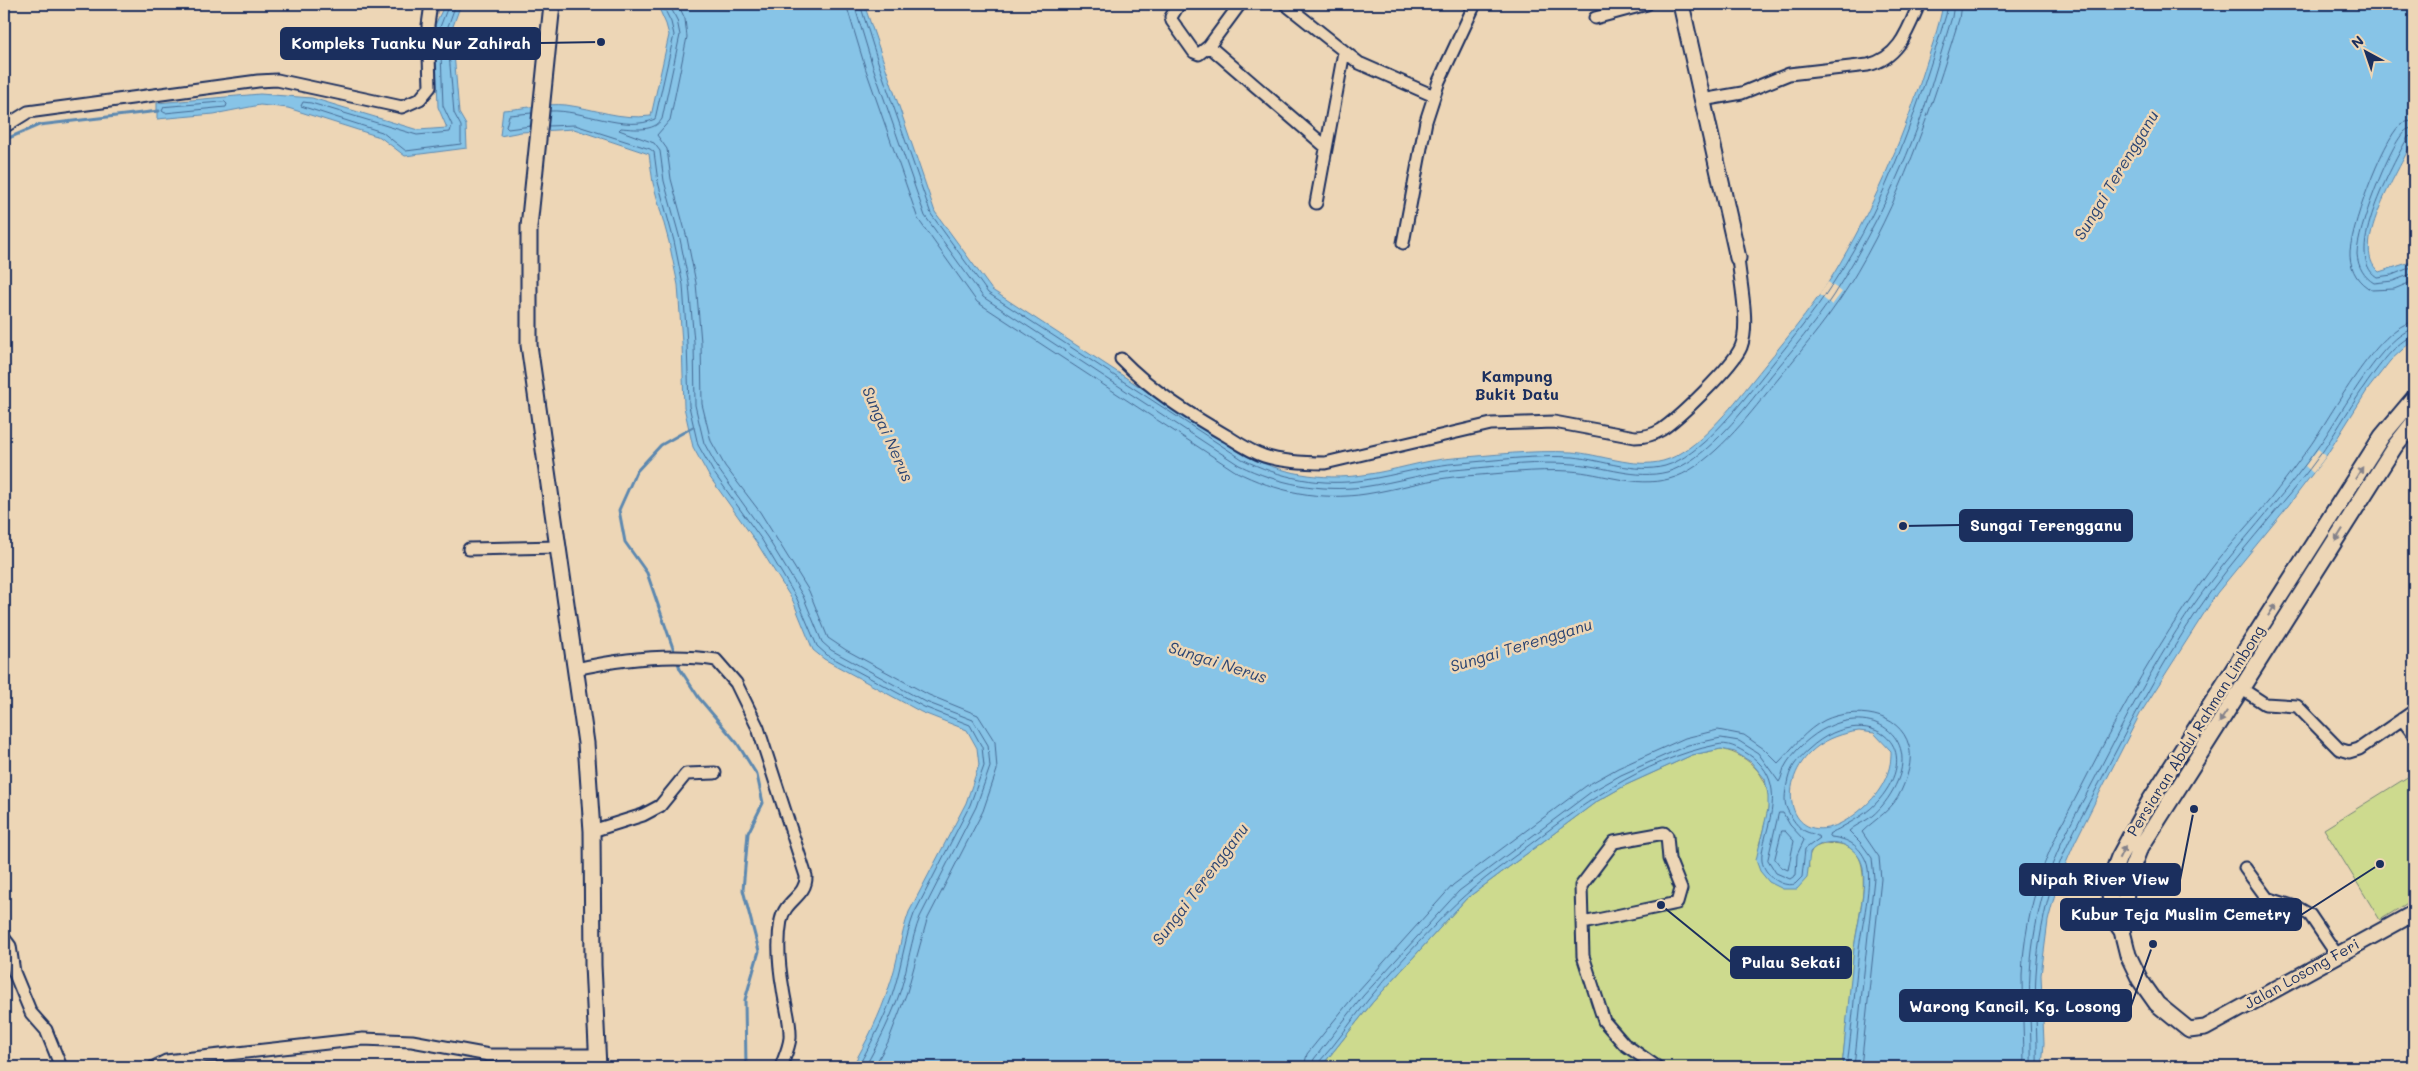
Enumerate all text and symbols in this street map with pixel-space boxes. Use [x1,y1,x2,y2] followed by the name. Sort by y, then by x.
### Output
[281,28,540,59] callout: Kompleks Tuanku Nur Zahirah
[2340,28,2390,78] north arrow
[2347,31,2368,52] text: N
[291,32,531,53] text: Kompleks Tuanku Nur Zahirah
[2069,106,2163,243] water label: Sungai Terengganu
[1475,365,1559,404] district label: Kampung Bukit Datu
[858,383,919,485] water label: Sungai Nerus
[2354,466,2364,479] one-way arrow
[1960,510,2132,541] callout: Sungai Terengganu
[1970,514,2122,535] text: Sungai Terengganu
[2334,529,2343,542] one-way arrow
[2267,603,2276,616] one-way arrow
[1447,613,1595,676] water label: Sungai Terengganu
[2122,621,2269,840] street label: Persiaran Abdul Rahman Limbong
[1166,636,1270,687] water label: Sungai Nerus
[2218,710,2228,724] one-way arrow
[1147,818,1252,949] water label: Sungai Terengganu
[2118,845,2126,859] one-way arrow
[2020,864,2180,895] callout: Nipah River View
[2030,868,2170,889] text: Nipah River View
[2061,899,2301,930] callout: Kubur Teja Muslim Cemetry
[2071,903,2291,924] text: Kubur Teja Muslim Cemetry
[2241,933,2363,1013] street label: Jalan Losong Feri
[1731,947,1851,978] callout: Pulau Sekati
[1741,951,1841,972] text: Pulau Sekati
[1900,990,2131,1021] callout: Warong Kancil, Kg. Losong
[1909,995,2121,1016] text: Warong Kancil, Kg. Losong

